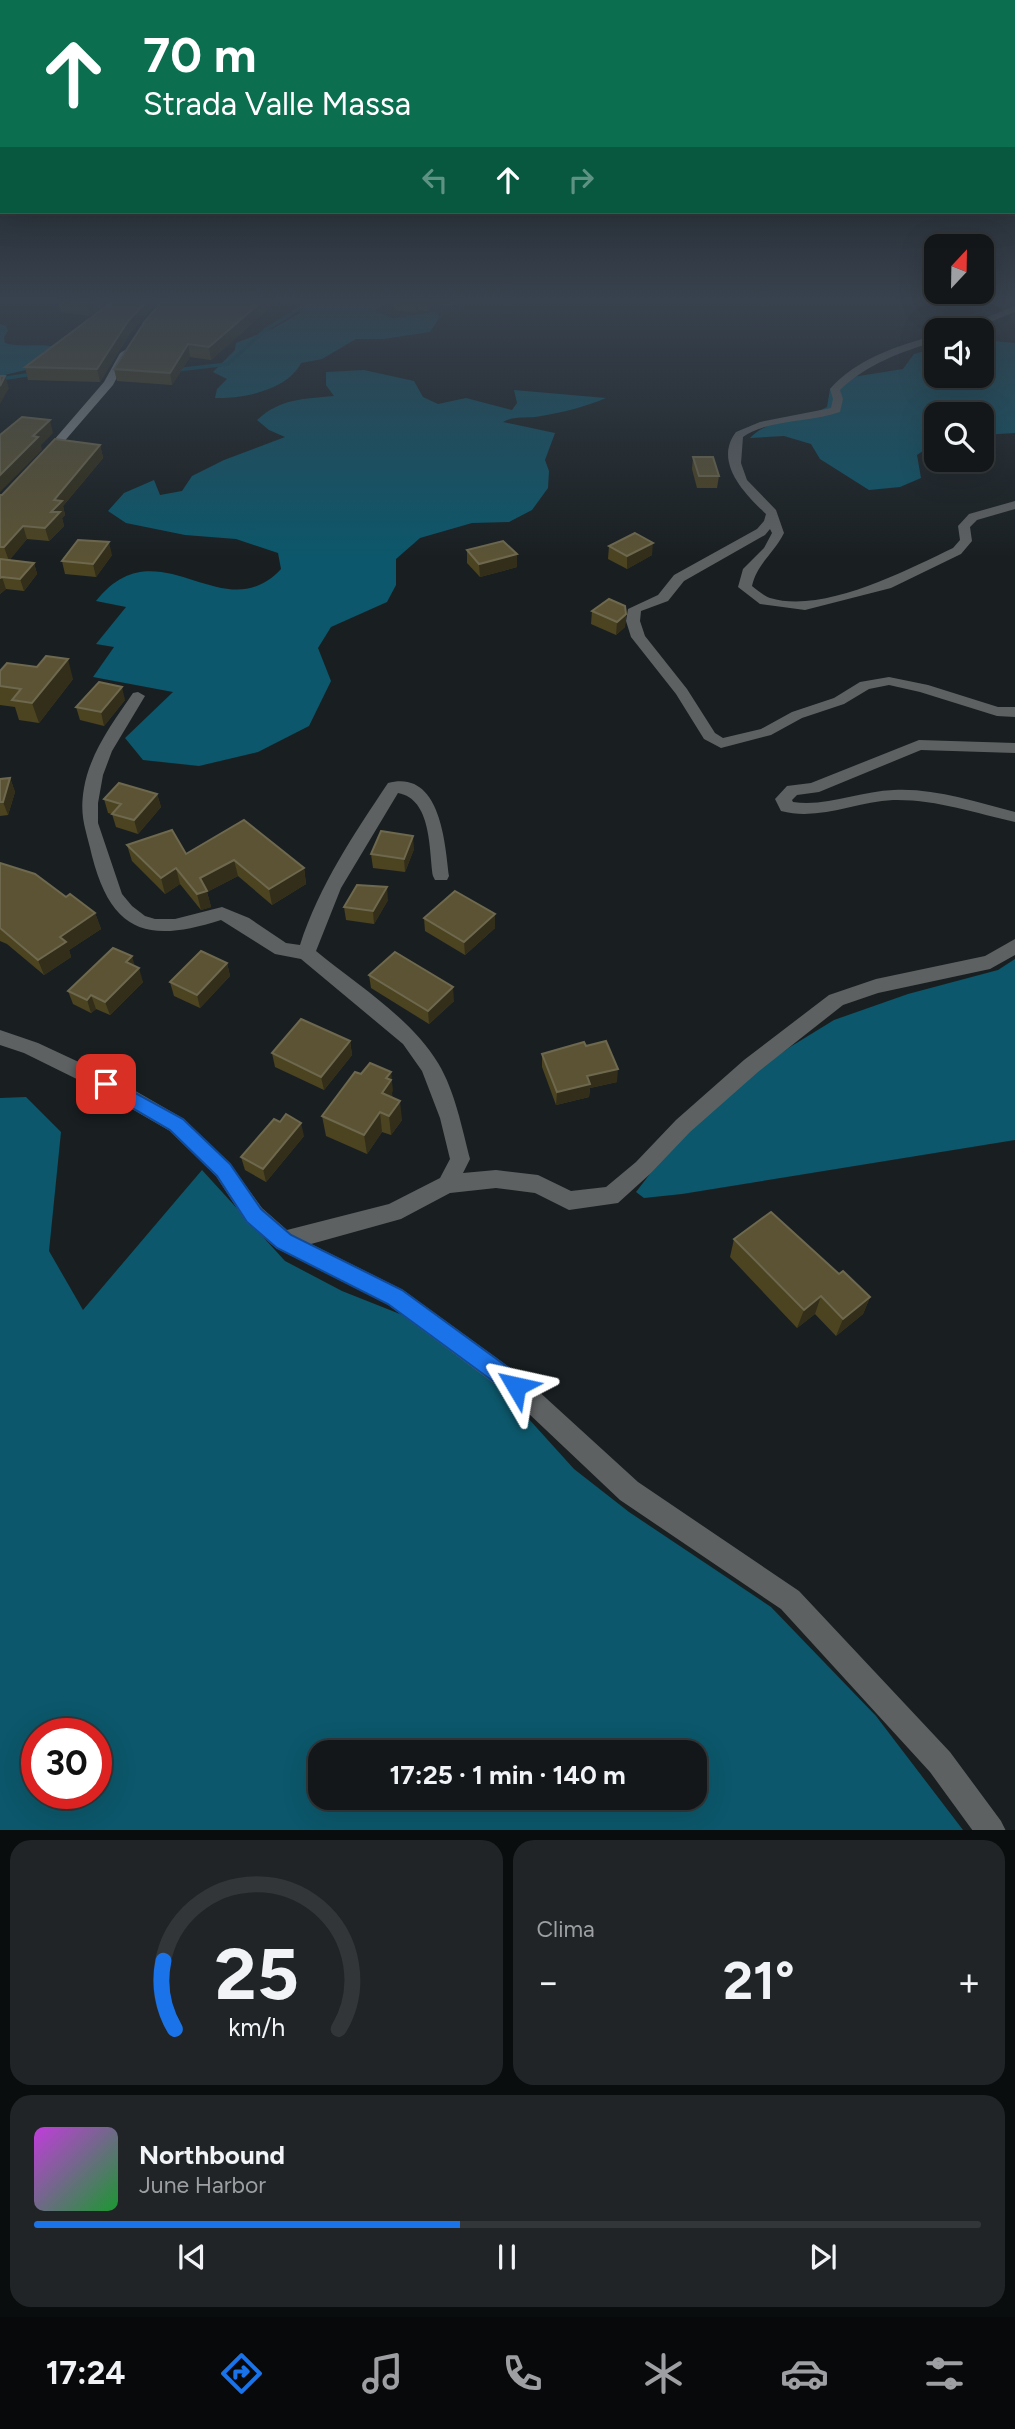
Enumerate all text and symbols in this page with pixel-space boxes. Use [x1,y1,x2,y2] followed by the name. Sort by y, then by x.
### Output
[143,25,256,84] text: 70 m
[28,28,119,119] icon: ahead
[143,85,411,123] text: Strada Valle Massa
[416,161,454,199] icon: left
[489,161,527,199] icon: ahead
[562,161,600,199] icon: right
[924,234,994,304] north arrow
[924,234,994,472] map controls
[924,318,994,388] button: sound
[924,402,994,472] button: search
[76,1054,136,1114] pin
[87,1065,125,1103] icon: arrive
[479,1349,553,1423] position arrow
[21,1718,112,1809] speed limit sign: 30
[389,1759,626,1791] text: 17:25 · 1 min · 140 m
[537,1915,595,1943] text: Clima
[214,1930,298,2017] text: 25
[723,1950,795,2012] text: 21°
[537,1959,560,2005] text: −
[957,1959,981,2005] text: +
[228,2011,285,2041] text: km/h
[139,2139,285,2171] text: Northbound
[139,2171,266,2199] text: June Harbor
[173,2238,211,2276] icon: previous
[488,2238,526,2276] icon: pause
[804,2238,842,2276] icon: next
[217,2349,266,2398] icon: directions
[358,2349,407,2398] icon: music
[498,2349,547,2398] icon: phone
[639,2349,688,2398] icon: climate
[780,2349,829,2398] icon: car
[920,2349,969,2398] icon: filters
[46,2354,126,2392] text: 17:24

